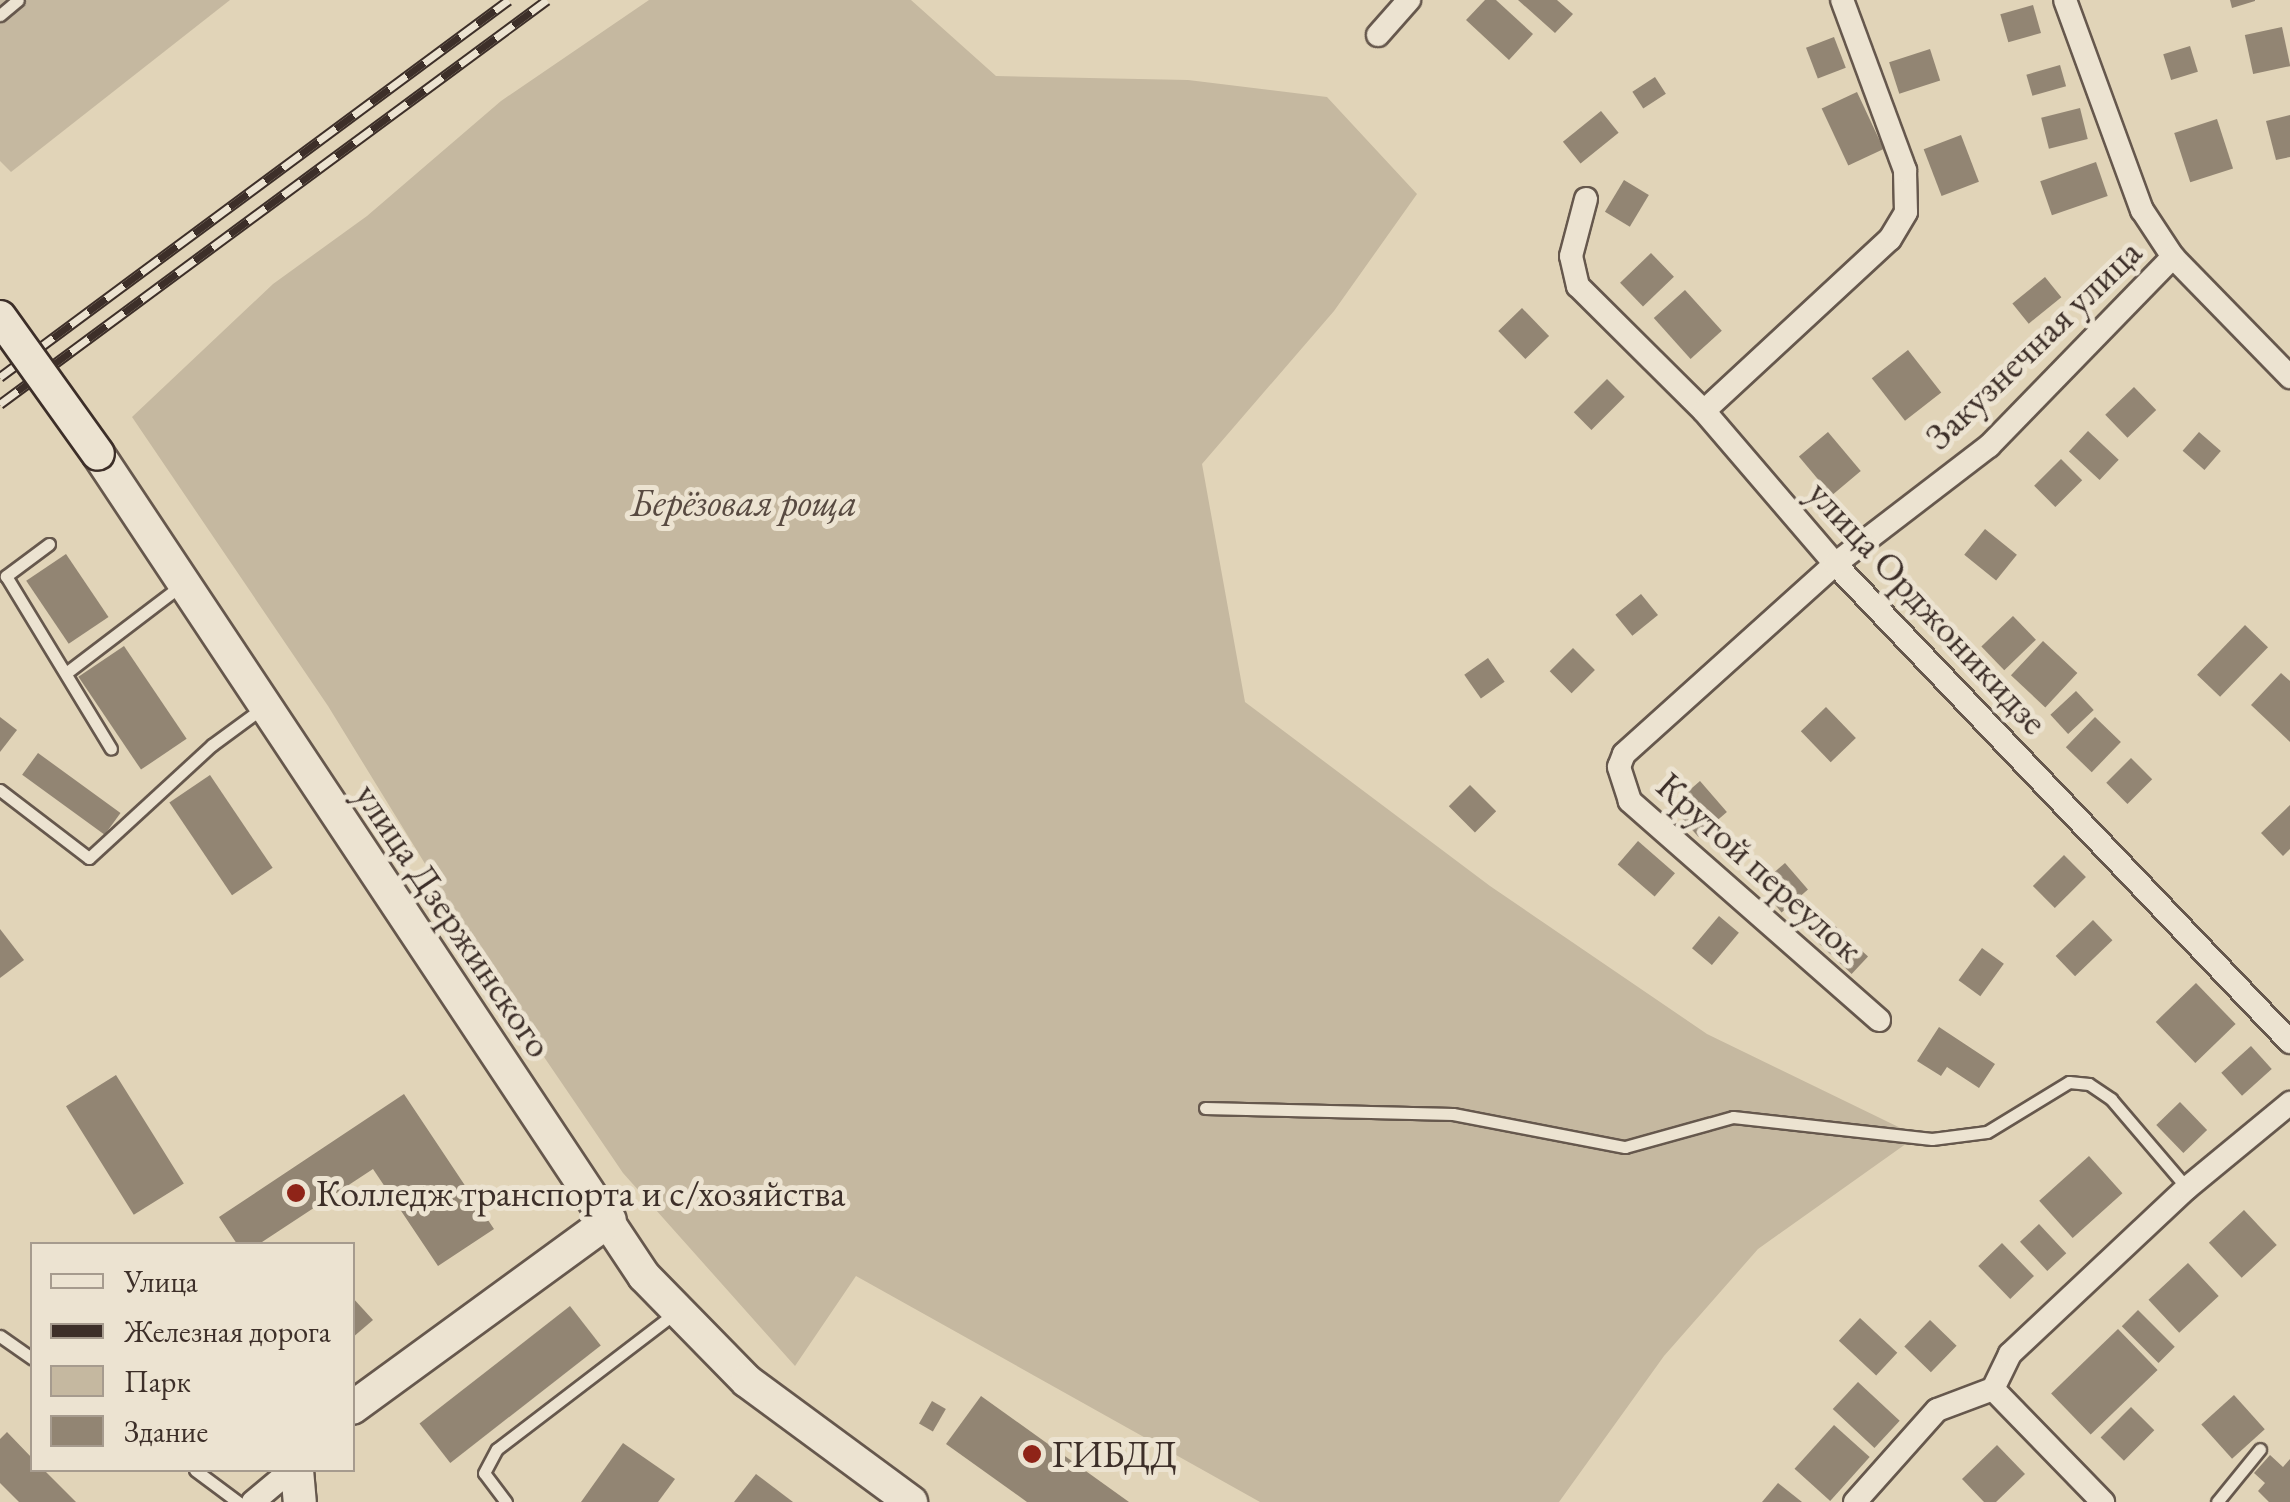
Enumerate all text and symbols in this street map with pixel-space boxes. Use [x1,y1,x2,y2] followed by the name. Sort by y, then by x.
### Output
[1915,229,2151,459] street label: Закузнечная улица
[1799,470,2057,744] street label: улица Орджоникидзе
[631,479,857,525] park label: Берёзовая роща
[1647,762,1873,972] street label: Крутой переулок
[345,774,563,1066] street label: улица Дзержинского
[316,1170,845,1216] place label: Колледж транспорта и с/хозяйства
[285,1182,307,1204] marker: Колледж транспорта и с/хозяйства
[30,1242,355,1472] legend
[124,1262,198,1301] text: Улица
[124,1312,331,1351] text: Железная дорога
[124,1362,191,1401] text: Парк
[124,1412,208,1451] text: Здание
[1052,1431,1177,1477] place label: ГИБДД
[1021,1443,1043,1465] marker: ГИБДД

